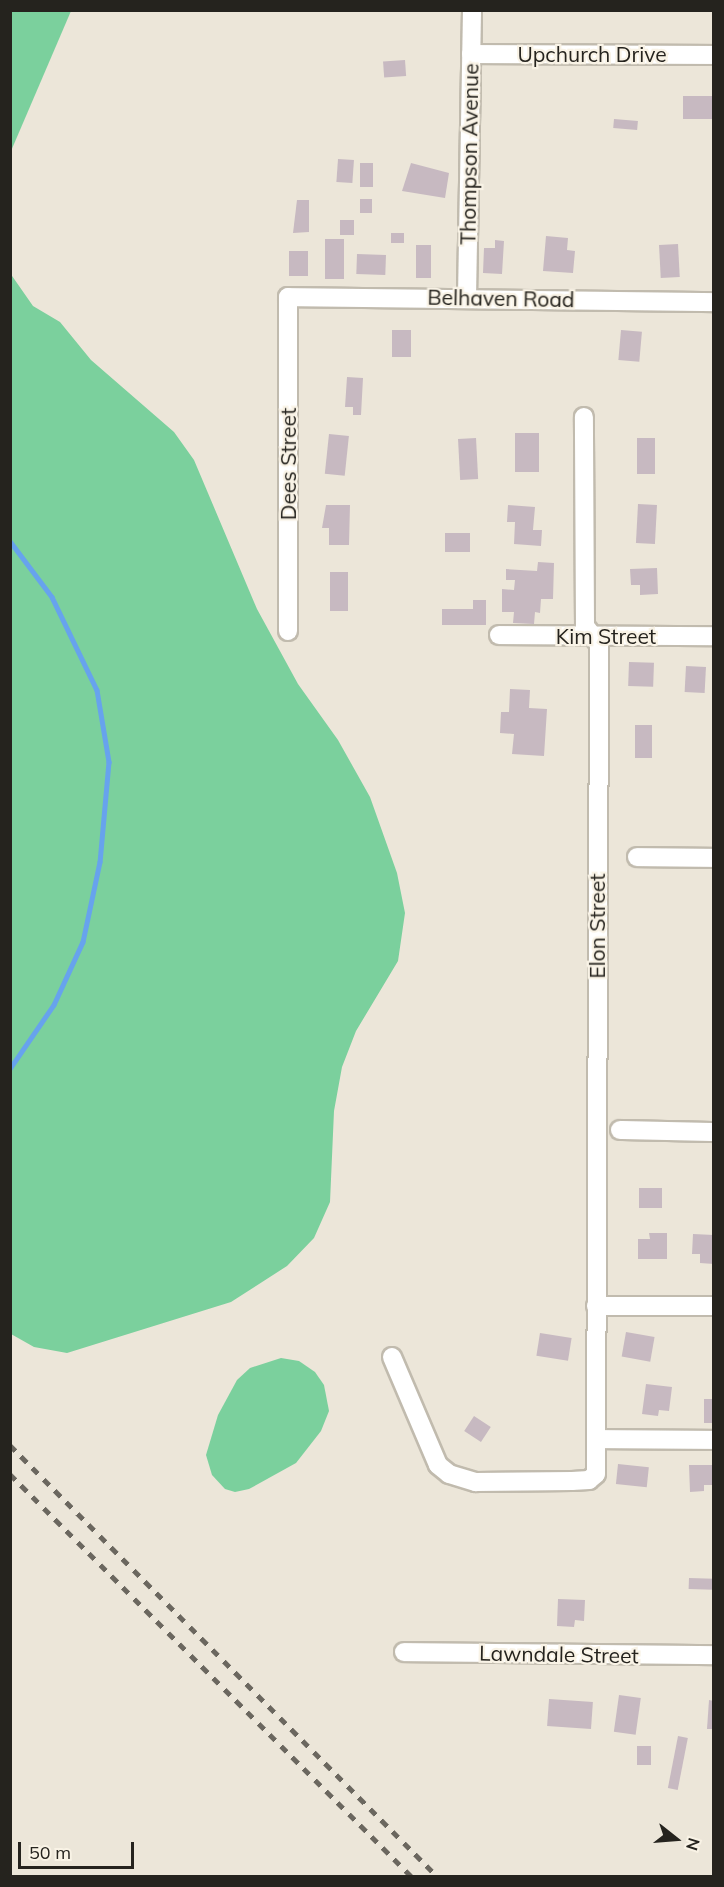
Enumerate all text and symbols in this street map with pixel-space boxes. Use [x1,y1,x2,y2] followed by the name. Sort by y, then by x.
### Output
[517,41,667,67] street label: Upchurch Drive
[455,63,483,245] street label: Thompson Avenue
[427,284,575,312] street label: Belhaven Road
[275,408,301,520] street label: Dees Street
[556,623,656,649] street label: Kim Street
[584,873,610,979] street label: Elon Street
[479,1640,639,1668] street label: Lawndale Street
[646,1809,706,1869] north arrow
[21,1830,136,1868] scale bar
[682,1836,705,1853] text: N
[29,1841,71,1864] text: 50 m

